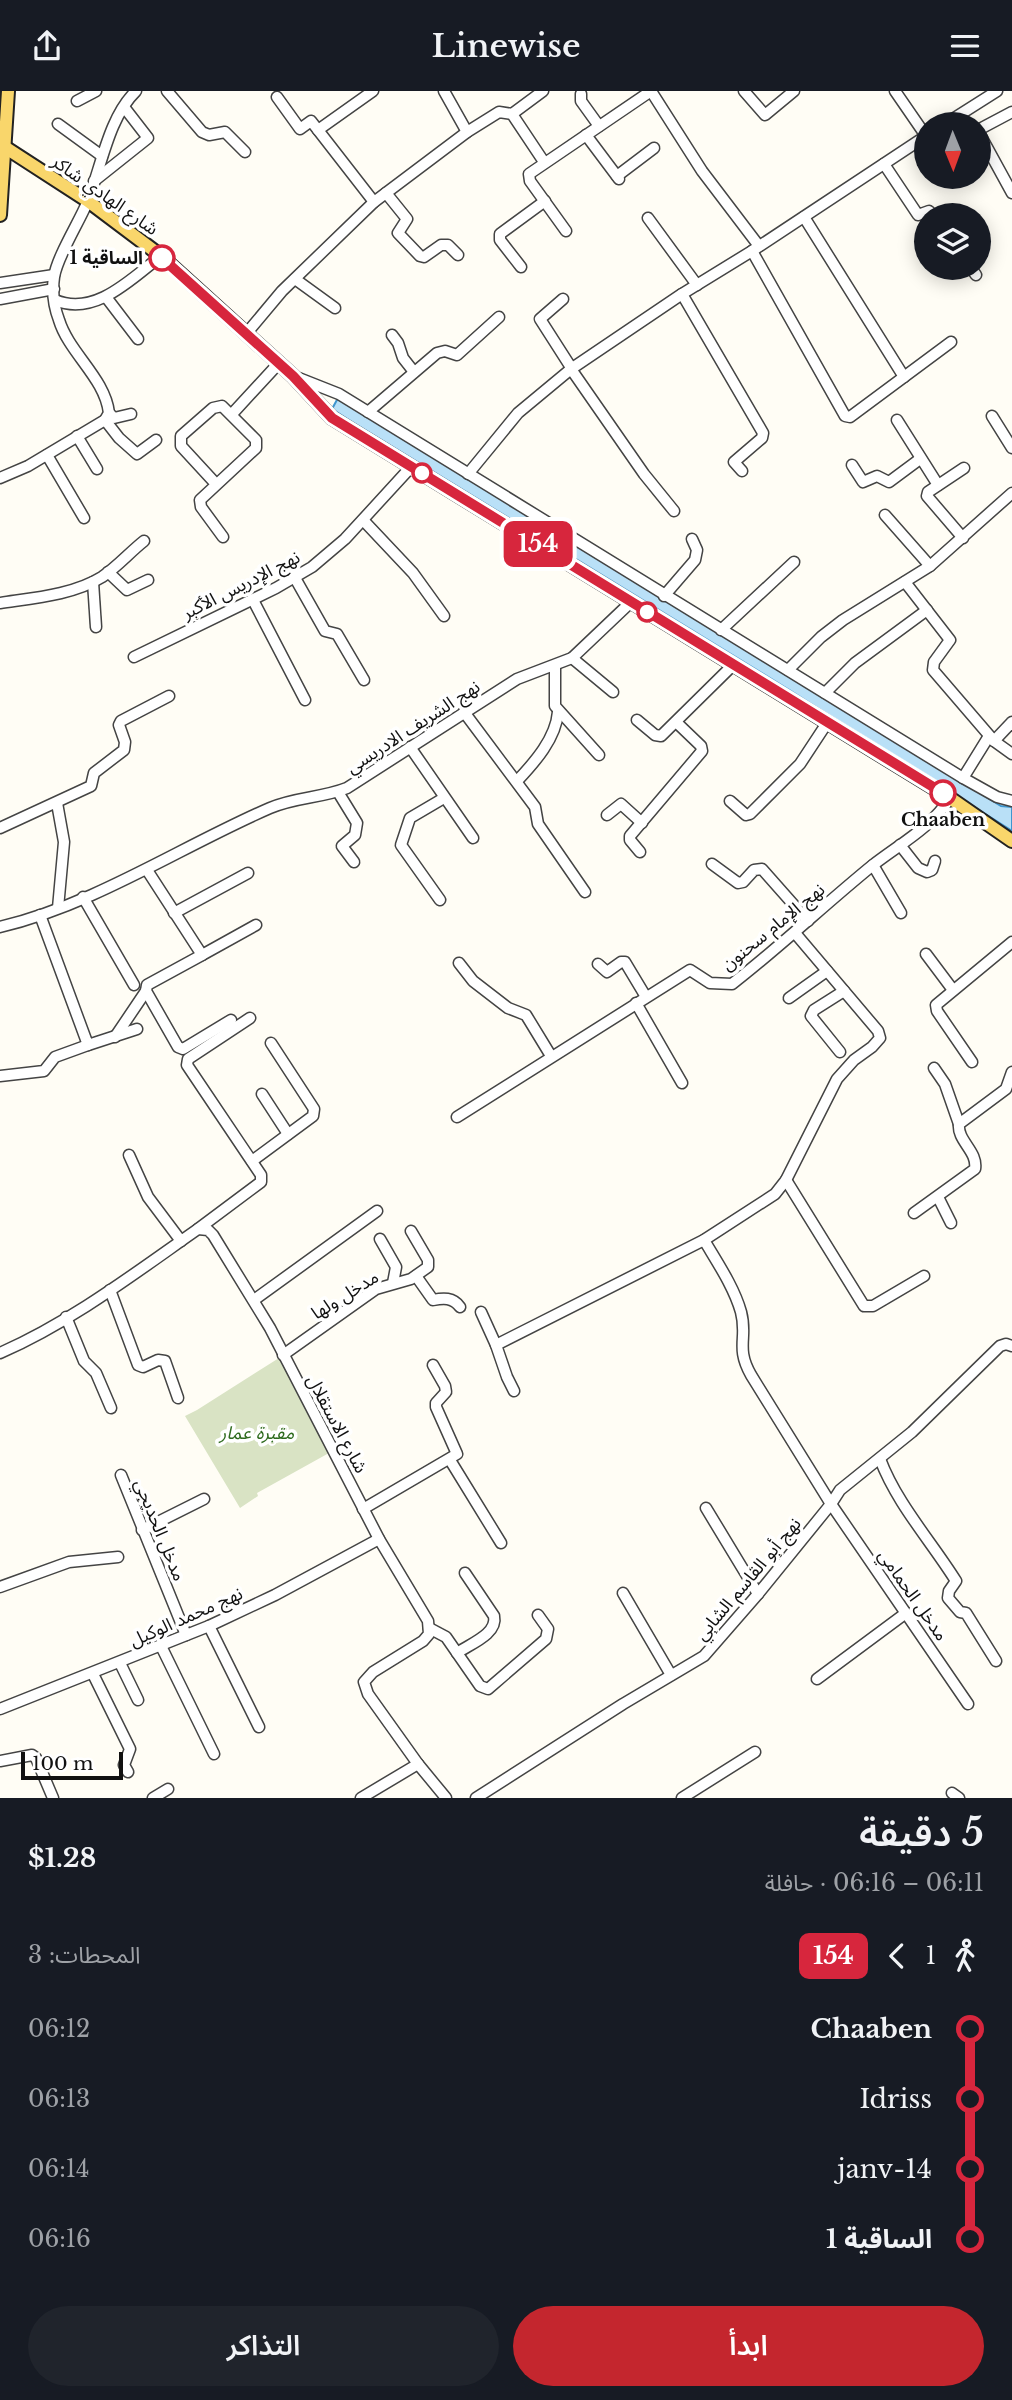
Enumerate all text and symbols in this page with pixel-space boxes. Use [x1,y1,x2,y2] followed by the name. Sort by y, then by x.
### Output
[431,26,581,66] text: Linewise
[28,27,66,65] icon: share
[946,27,984,65] icon: menu
[914,112,990,189] north arrow
[914,112,991,280] map controls
[45,150,162,242] street label: شارع الهادي شاكر
[914,203,991,280] button: layers
[149,245,175,271] marker: الساقية 1
[70,247,143,269] place label: الساقية 1
[412,463,432,483] unlabelled marker
[498,521,578,567] line badge: 154
[518,529,558,558] text: 154
[178,546,304,626] street label: نهج الإدريس الأكبر
[637,602,657,622] unlabelled marker
[342,675,485,780] street label: نهج الشريف الادريسي
[930,780,956,806] marker: Chaaben
[901,809,985,831] place label: Chaaben
[717,879,831,978] street label: نهج الإمام سحنون
[307,1266,383,1324] street label: مدخل ولها
[299,1371,372,1478] street label: شارع الاستقلال
[218,1422,295,1444] park label: مقبرة عمار
[128,1476,190,1585] street label: مدخل الحديجي
[690,1513,807,1646] street label: نهج أبو القاسم الشابي
[872,1545,953,1646] street label: مدخل الحمامي
[126,1582,247,1654] street label: نهج محمد الوكيل
[21,1749,122,1781] scale bar
[32,1752,93,1775] text: 100 m
[859,1809,984,1856] text: 5 دقيقة
[28,1842,96,1874] text: $1.28
[765,1869,984,1897] text: 06:11 – 06:16 · حافلة
[878,1937,916,1975] icon: back
[946,1937,984,1975] icon: walk
[28,1941,141,1969] text: المحطات: 3
[813,1941,854,1970] text: 154
[926,1942,936,1970] text: 1
[811,2013,932,2045] text: Chaaben
[28,2015,90,2043] text: 06:12
[859,2083,932,2115] text: Idriss
[28,2085,90,2113] text: 06:13
[838,2153,932,2185] text: 14-janv
[28,2155,89,2183] text: 06:14
[826,2223,932,2255] text: الساقية 1
[28,2225,91,2253] text: 06:16
[28,2306,499,2386] button: التذاكر
[513,2306,984,2386] button: ابدأ

